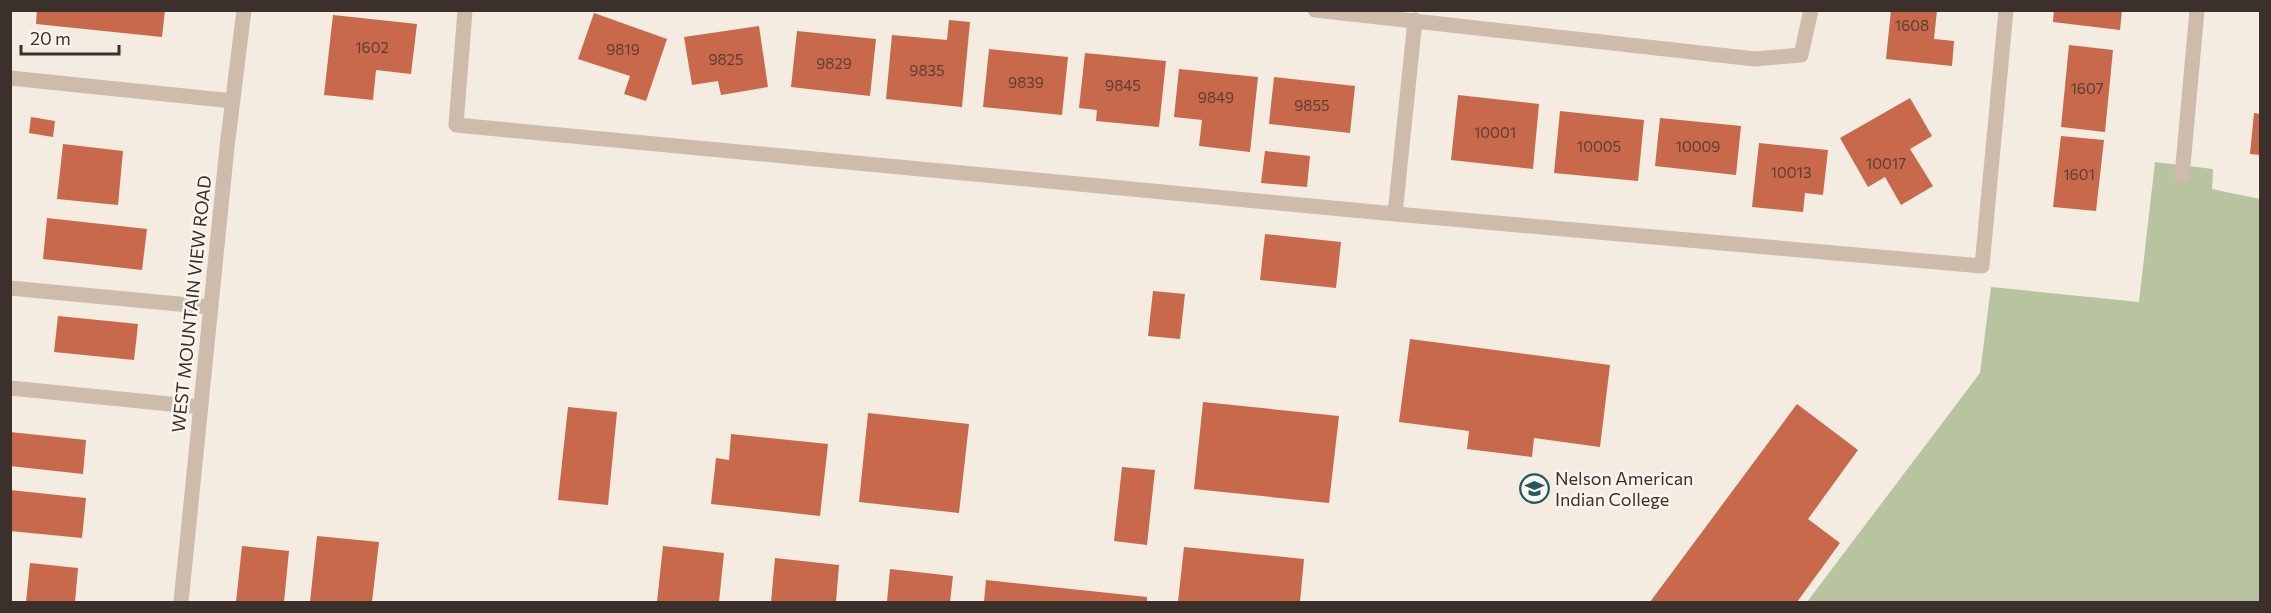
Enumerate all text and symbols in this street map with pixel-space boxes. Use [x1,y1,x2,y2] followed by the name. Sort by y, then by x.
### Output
[1895,16,1929,34] house number: 1608
[21,18,118,56] scale bar
[30,27,71,49] text: 20 m
[355,38,389,56] house number: 1602
[606,40,640,58] house number: 9819
[708,50,744,68] house number: 9825
[816,54,852,72] house number: 9829
[909,61,945,79] house number: 9835
[1008,73,1044,91] house number: 9839
[1105,76,1141,94] house number: 9845
[2070,79,2104,97] house number: 1607
[1198,88,1234,106] house number: 9849
[1294,96,1330,114] house number: 9855
[1474,123,1516,141] house number: 10001
[1577,137,1621,155] house number: 10005
[1676,137,1720,155] house number: 10009
[1866,154,1906,172] house number: 10017
[1771,163,1811,181] house number: 10013
[2063,165,2095,183] house number: 1601
[167,174,215,434] street label: WEST MOUNTAIN VIEW ROAD
[1555,467,1693,510] place label: Nelson American Indian College
[1518,472,1550,504] school or university icon: Nelson American Indian College

